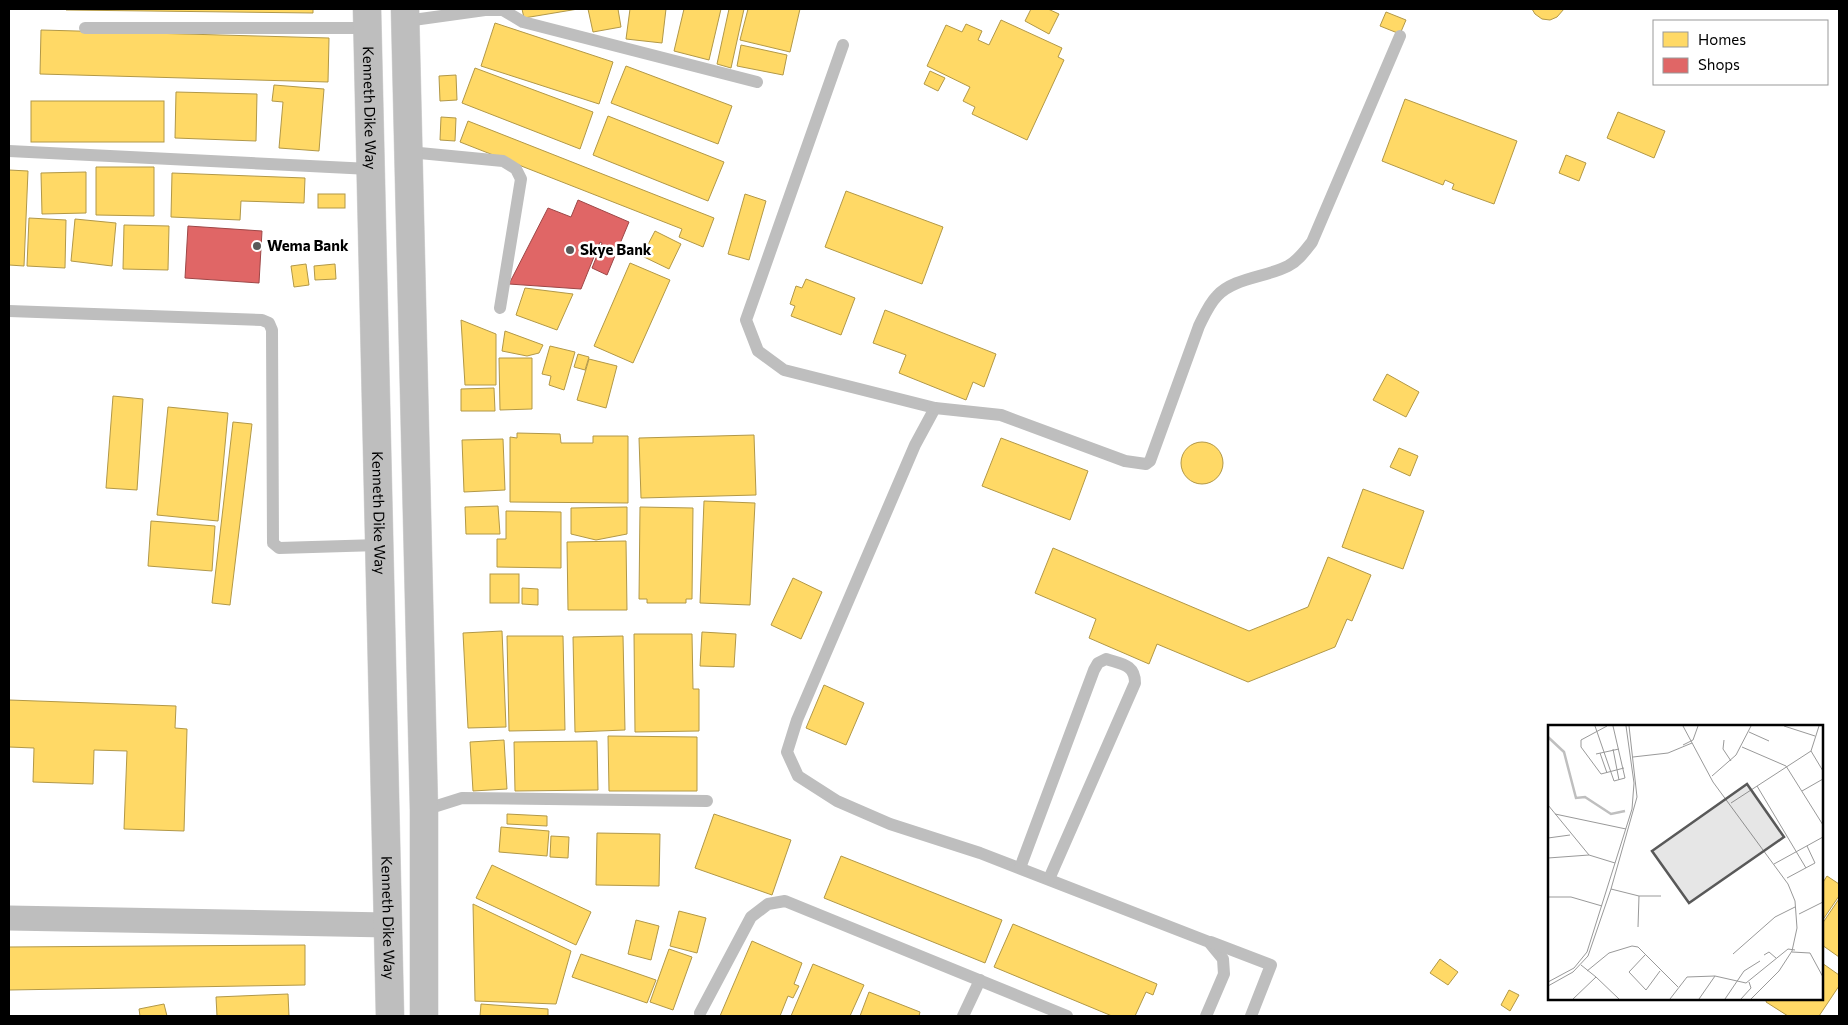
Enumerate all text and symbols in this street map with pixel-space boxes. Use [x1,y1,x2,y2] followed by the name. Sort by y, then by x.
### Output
[1653,20,1828,85] legend
[1698,30,1746,48] text: Homes
[360,46,381,170] street label: Kenneth Dike Way
[1698,55,1740,73] text: Shops
[267,236,349,254] place label: Wema Bank
[251,240,263,252] marker: Wema Bank
[580,240,652,258] place label: Skye Bank
[564,244,576,256] marker: Skye Bank
[369,451,390,575] street label: Kenneth Dike Way
[1548,725,1823,1000] inset map
[378,856,399,980] street label: Kenneth Dike Way

